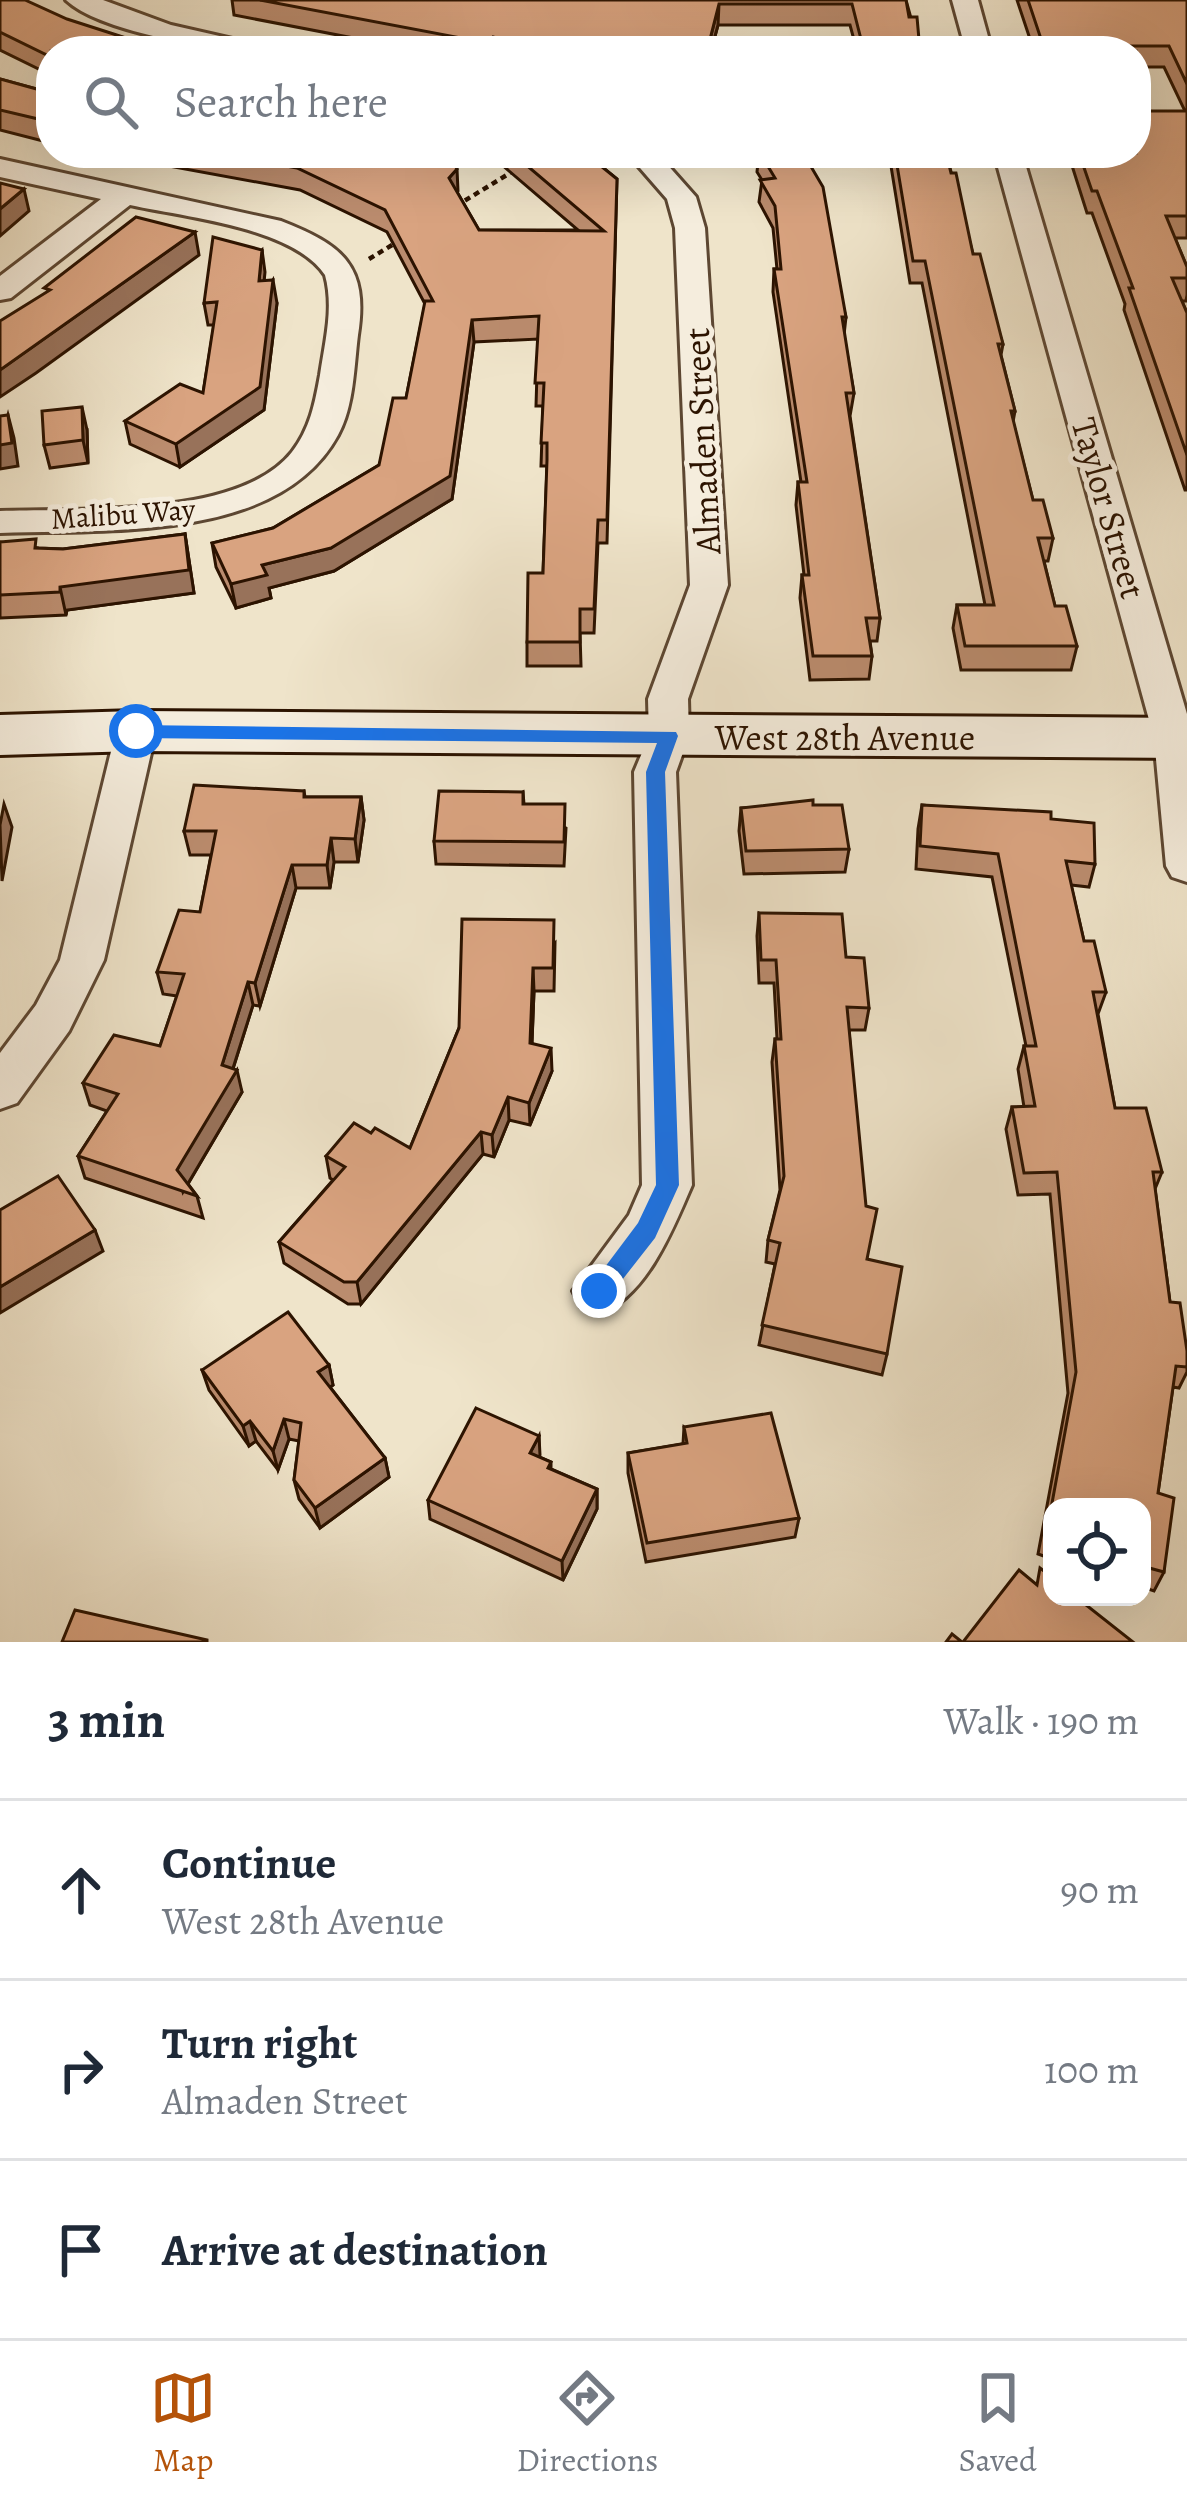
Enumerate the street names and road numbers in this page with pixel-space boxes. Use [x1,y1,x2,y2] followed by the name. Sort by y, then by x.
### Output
[672,326,732,556] street label: Almaden Street
[1060,412,1158,604] street label: Taylor Street
[49,489,197,539] street label: Malibu Way
[714,713,975,762] street label: West 28th Avenue

